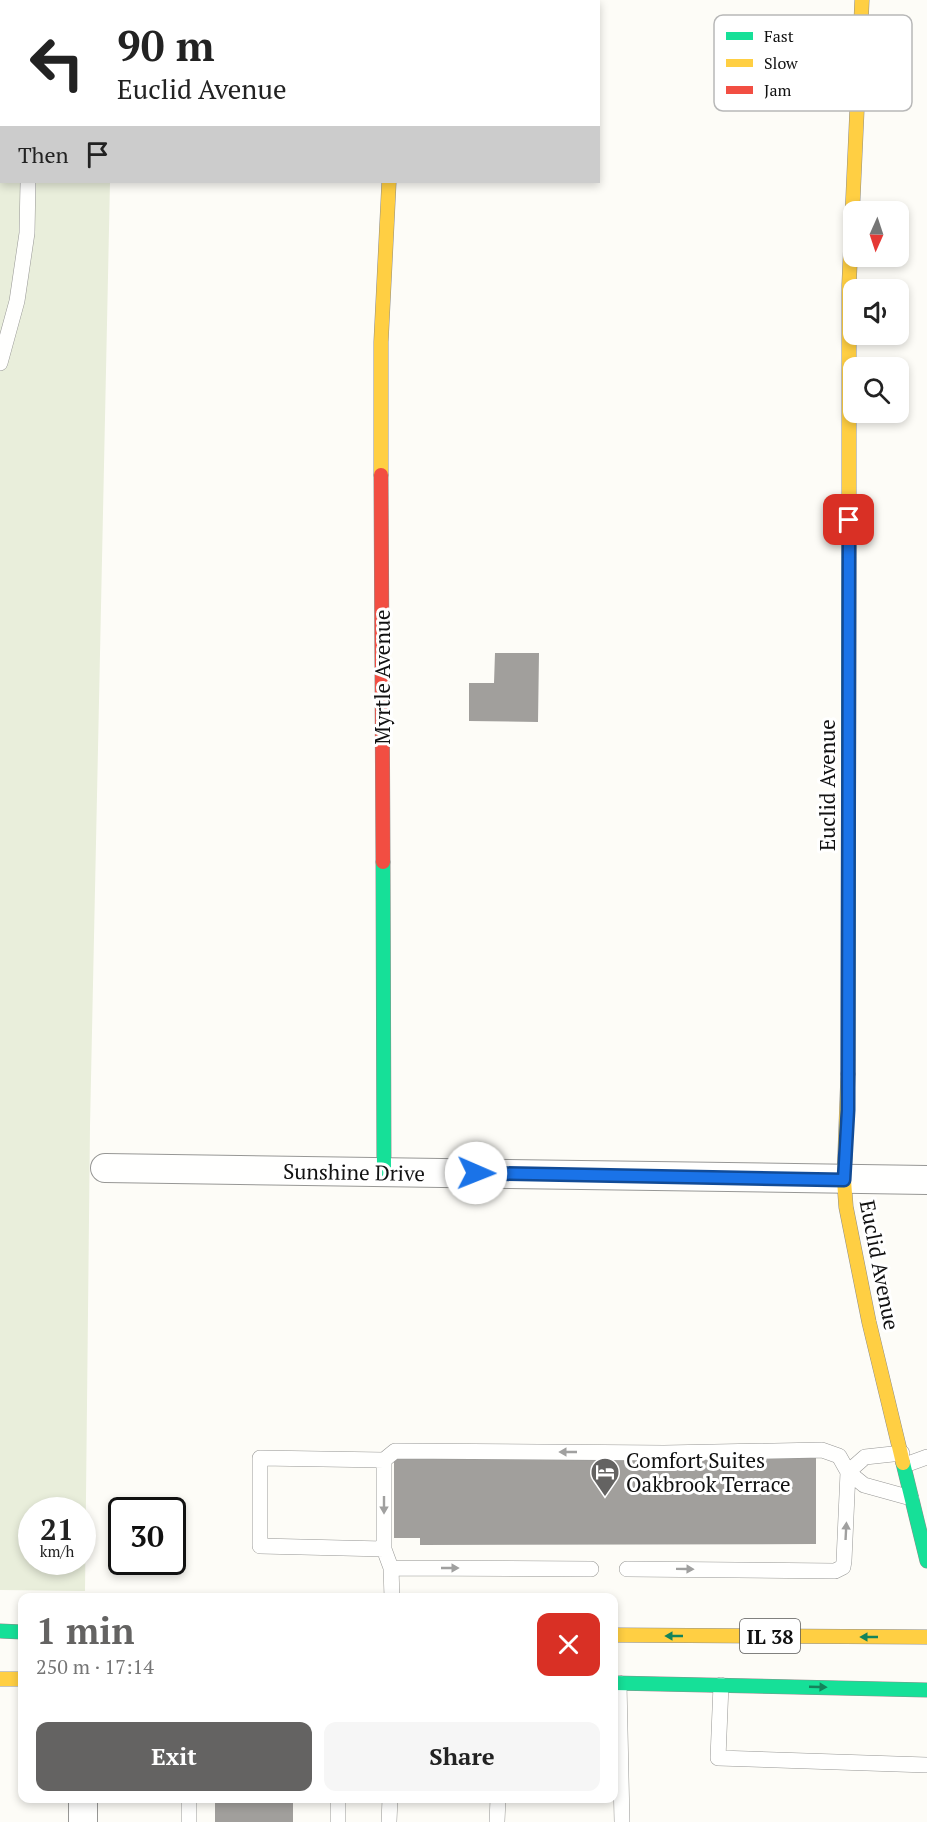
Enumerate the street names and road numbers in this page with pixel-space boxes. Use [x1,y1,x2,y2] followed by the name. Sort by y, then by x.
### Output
[368,609,396,745] street label: Myrtle Avenue
[813,719,841,851] street label: Euclid Avenue
[283,1157,425,1187] street label: Sunshine Drive
[854,1198,906,1332] street label: Euclid Avenue
[740,1619,800,1653] road number: IL 38

